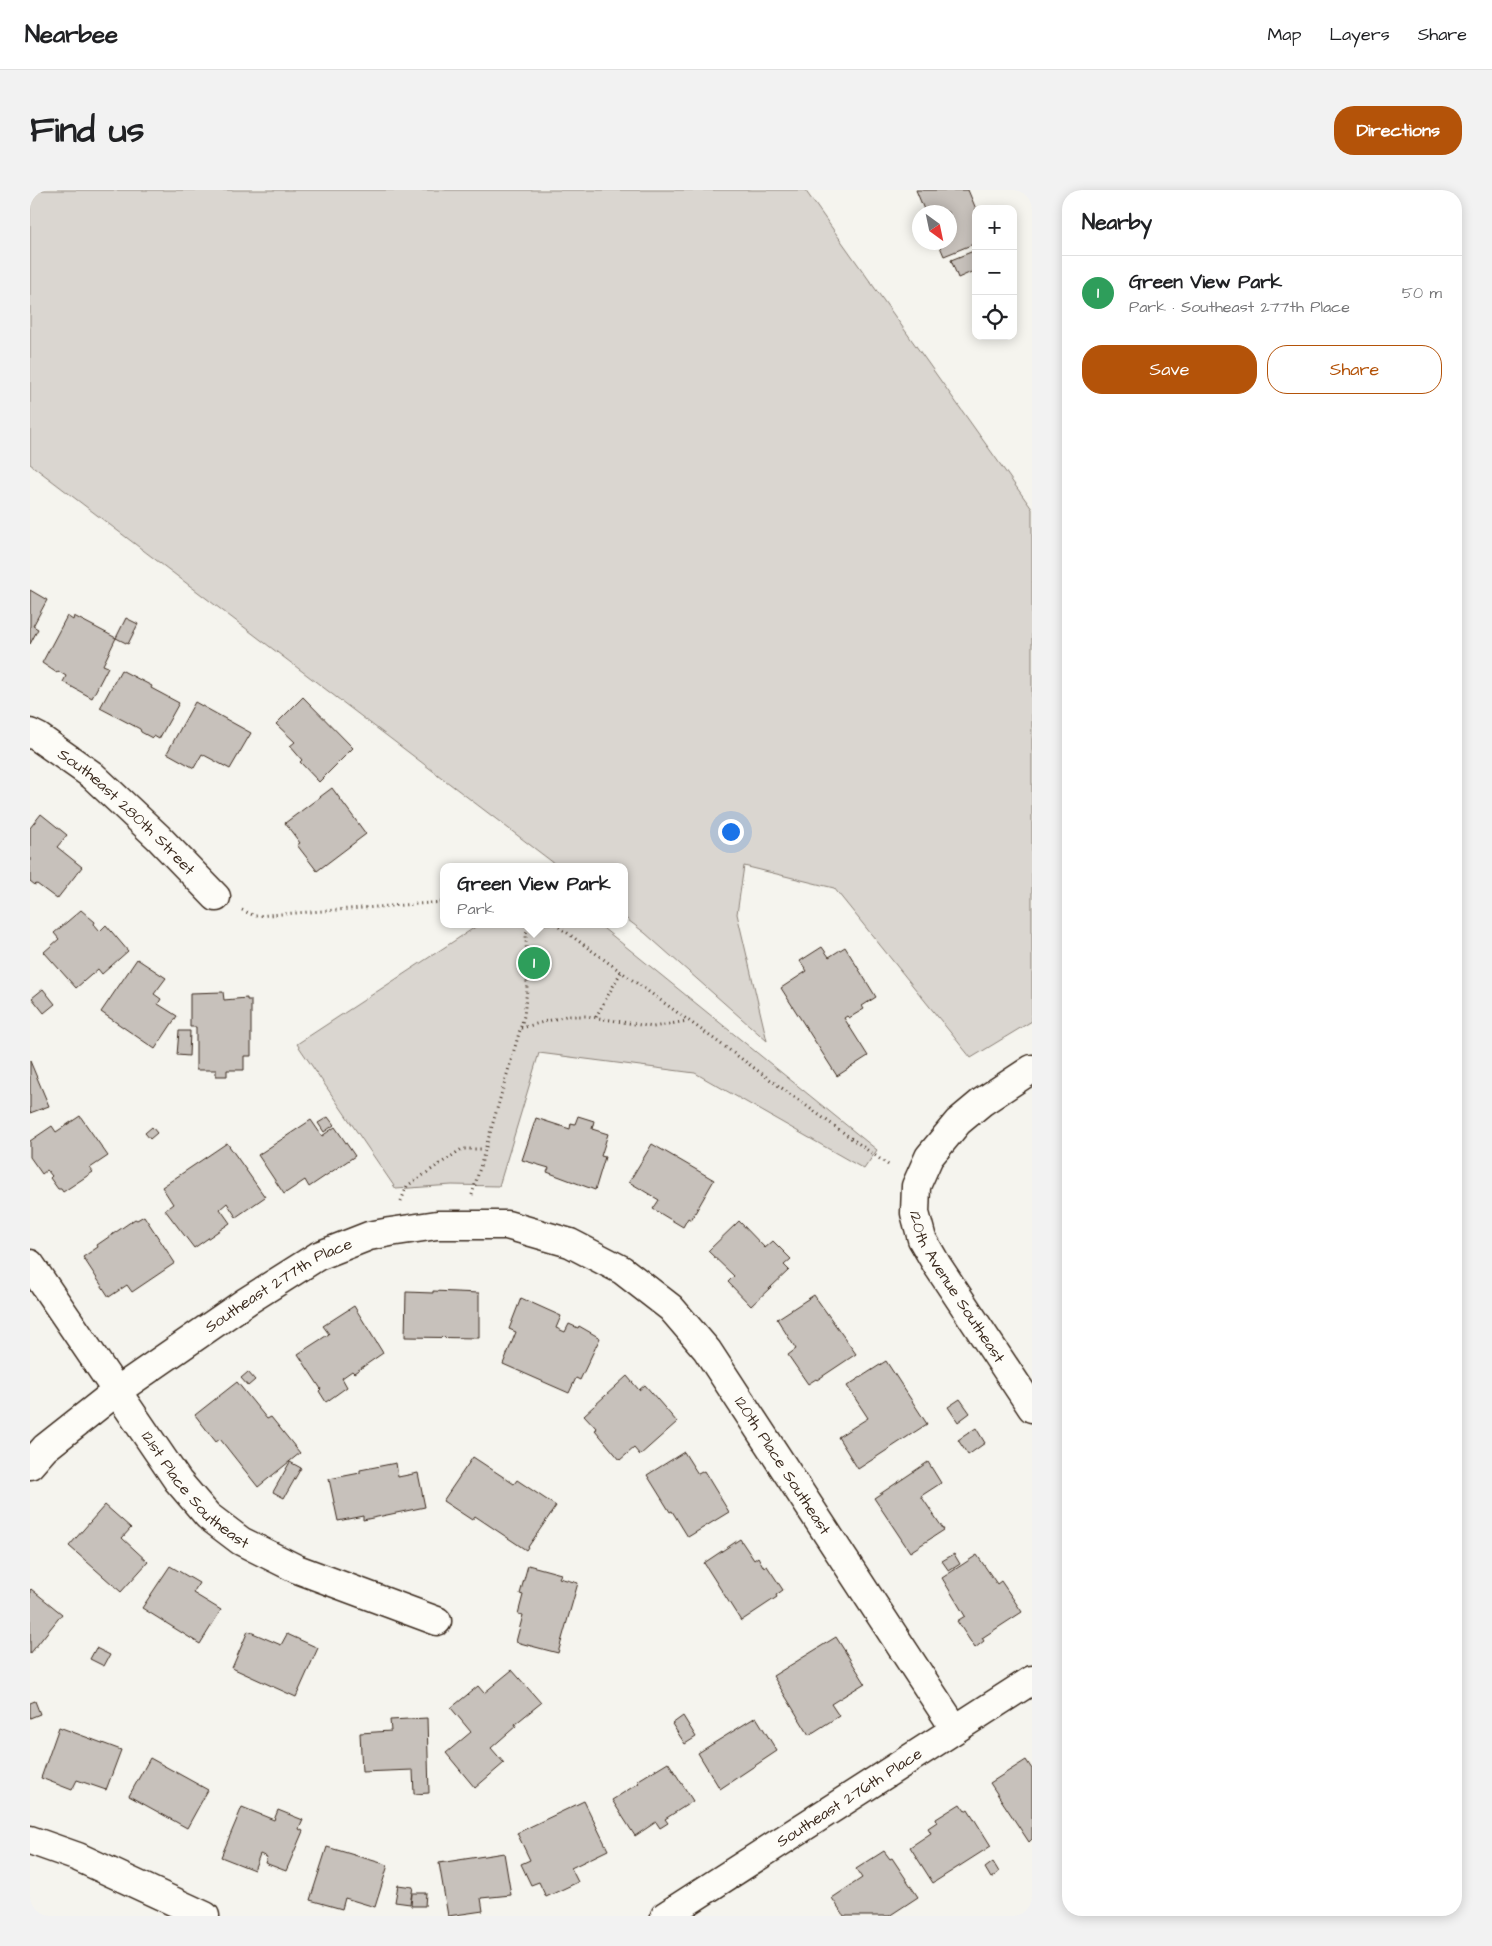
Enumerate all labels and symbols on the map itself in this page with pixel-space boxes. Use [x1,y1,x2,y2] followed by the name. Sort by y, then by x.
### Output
[912,205,957,250] north arrow
[53,743,200,880] street label: Southeast 280th Street
[718,819,744,845] your location
[518,944,550,982] pin: 1
[904,1211,1010,1368] street label: 120th Avenue Southeast
[200,1233,356,1338] street label: Southeast 277th Place
[729,1392,836,1540] street label: 120th Place Southeast
[136,1427,253,1554] street label: 121st Place Southeast
[772,1742,927,1852] street label: Southeast 276th Place

